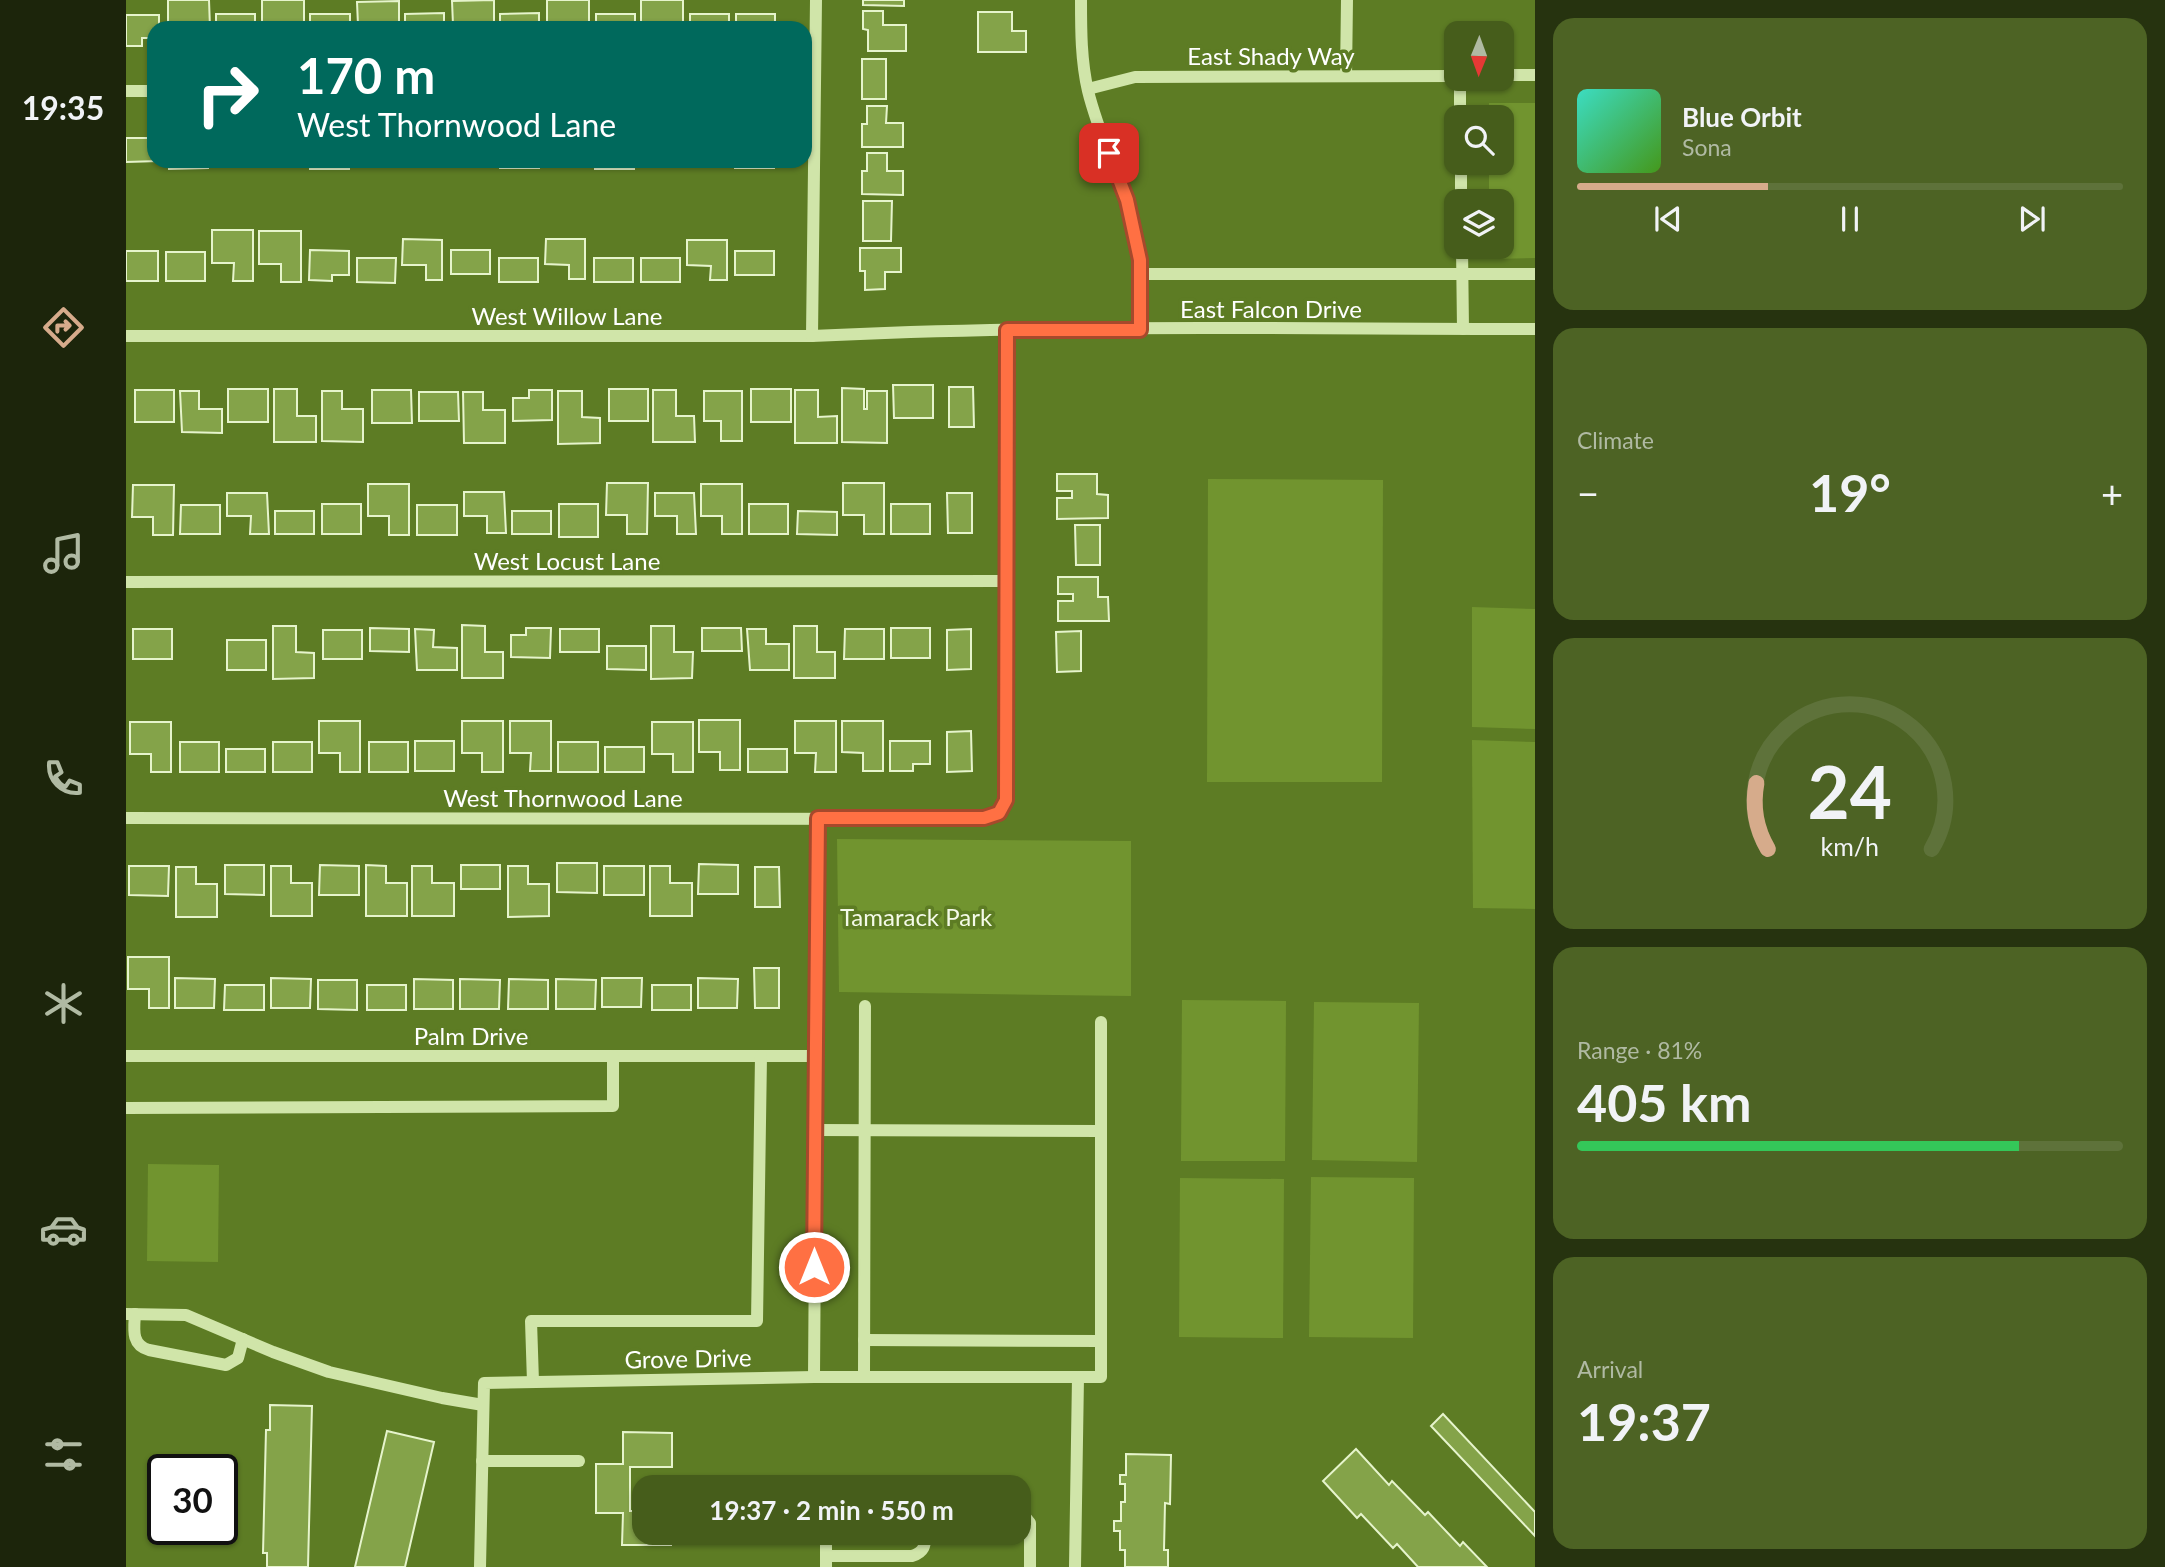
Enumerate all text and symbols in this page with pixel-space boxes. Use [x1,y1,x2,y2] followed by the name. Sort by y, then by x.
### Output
[1444,21,1514,91] north arrow
[1444,21,1514,259] map controls
[1187,41,1355,70] street label: East Shady Way
[297,46,435,104] text: 170 m
[182,49,273,140] icon: right
[22,88,104,127] text: 19:35
[1682,101,1802,133] text: Blue Orbit
[297,105,616,144] text: West Thornwood Lane
[1444,105,1514,175] button: search
[1079,123,1139,183] pin
[1682,133,1732,161] text: Sona
[1090,134,1128,172] icon: arrive
[1444,189,1514,259] button: layers
[1649,200,1687,238] icon: previous
[1831,200,1869,238] icon: pause
[2013,200,2051,238] icon: next
[1180,294,1362,323] street label: East Falcon Drive
[471,301,663,330] street label: West Willow Lane
[39,303,88,352] icon: directions
[1577,426,1654,454] text: Climate
[1809,461,1891,523] text: 19°
[1577,470,1599,516] text: −
[2101,470,2123,516] text: +
[39,529,88,578] icon: music
[474,546,660,575] street label: West Locust Lane
[1808,748,1892,836] text: 24
[39,754,88,803] icon: phone
[443,783,683,812] street label: West Thornwood Lane
[1821,831,1879,861] text: km/h
[840,902,993,931] park label: Tamarack Park
[39,979,88,1028] icon: climate
[414,1021,528,1050] street label: Palm Drive
[1577,1036,1702,1064] text: Range · 81%
[1577,1071,1751,1133] text: 405 km
[39,1205,88,1254] icon: car
[777,1230,851,1304] position arrow
[624,1342,752,1374] street label: Grove Drive
[1577,1355,1643,1383] text: Arrival
[1577,1390,1711,1452] text: 19:37
[39,1430,88,1479] icon: filters
[147,1454,238,1545] speed limit sign: 30
[709,1494,954,1526] text: 19:37 · 2 min · 550 m

